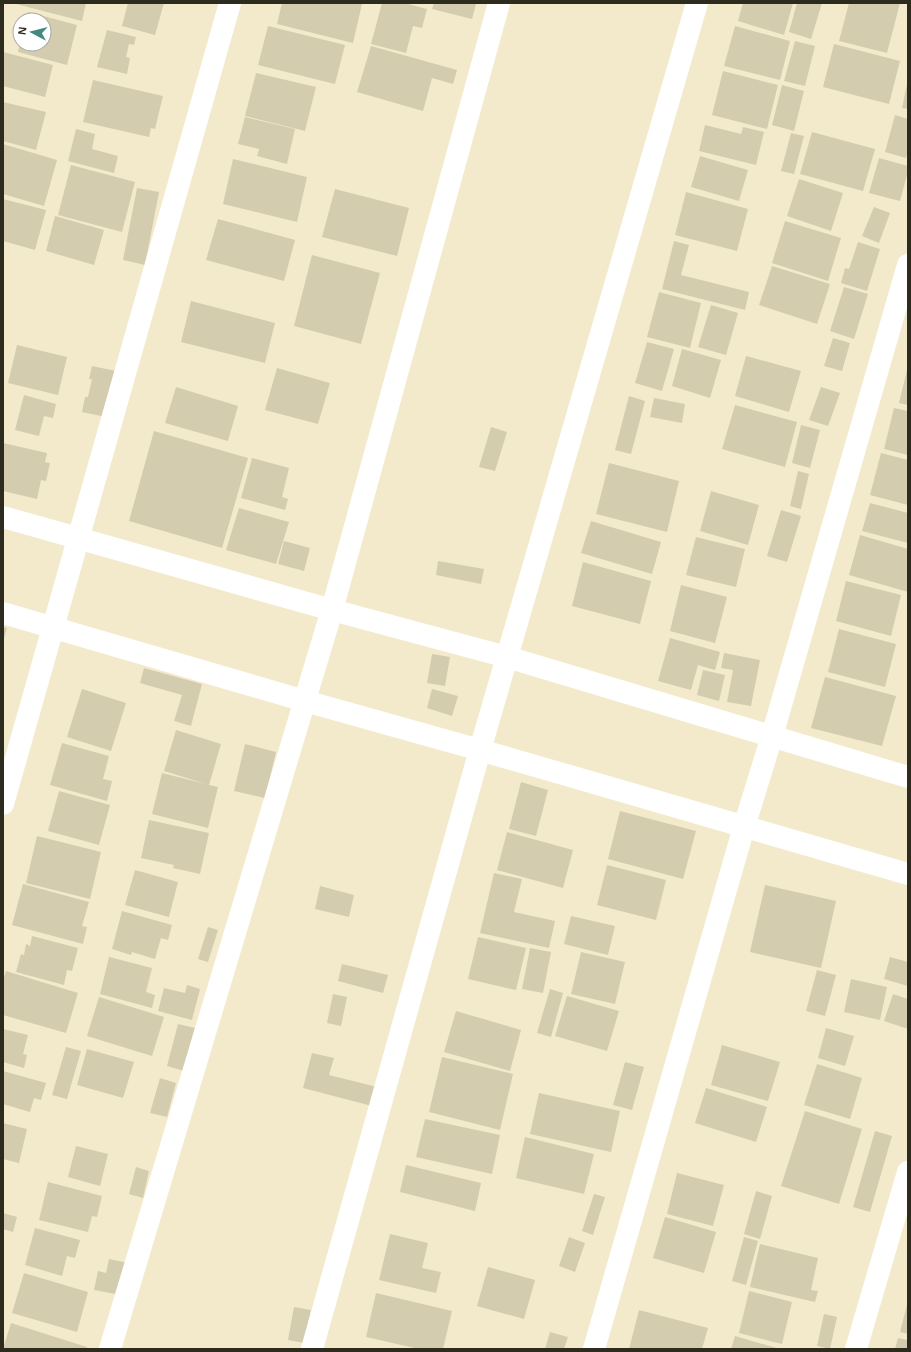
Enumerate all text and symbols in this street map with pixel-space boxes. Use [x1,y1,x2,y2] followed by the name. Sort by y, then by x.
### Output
[12,12,52,52] north arrow
[16,26,29,35] text: N

